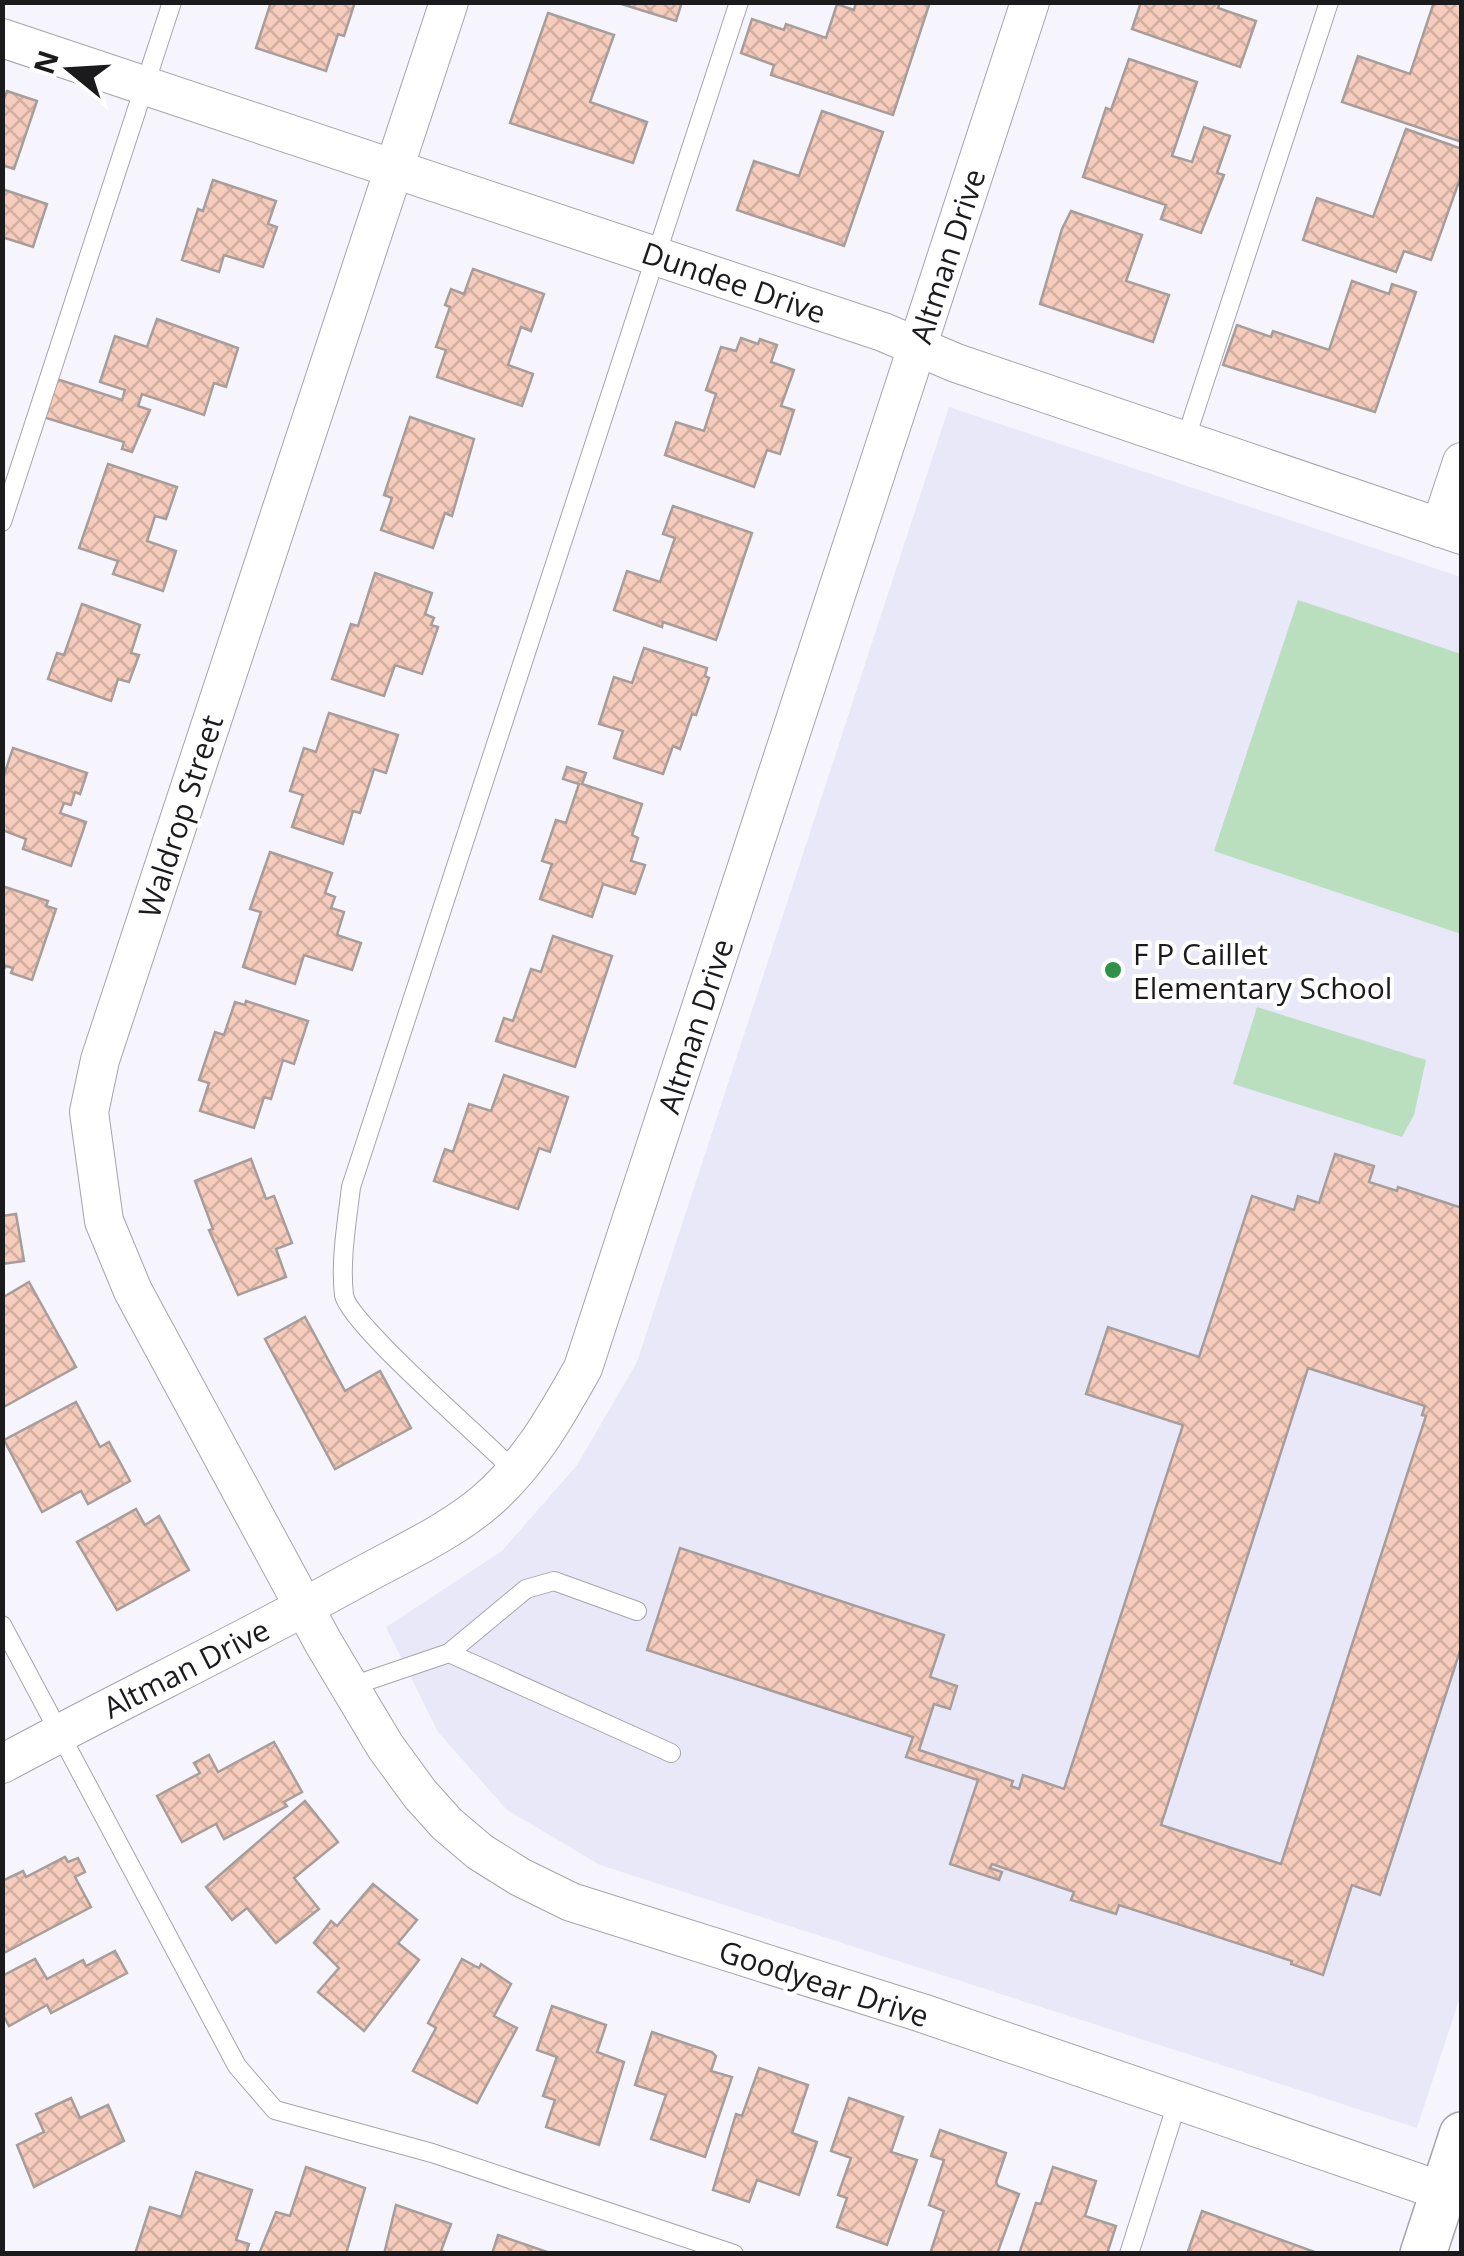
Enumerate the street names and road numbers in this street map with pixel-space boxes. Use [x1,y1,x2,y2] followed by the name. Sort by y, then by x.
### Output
[899,163,995,349] street label: Altman Drive
[637,231,831,333] street label: Dundee Drive
[128,710,232,922] street label: Waldrop Street
[647,933,743,1119] street label: Altman Drive
[96,1609,276,1727] street label: Altman Drive
[714,1930,934,2036] street label: Goodyear Drive

